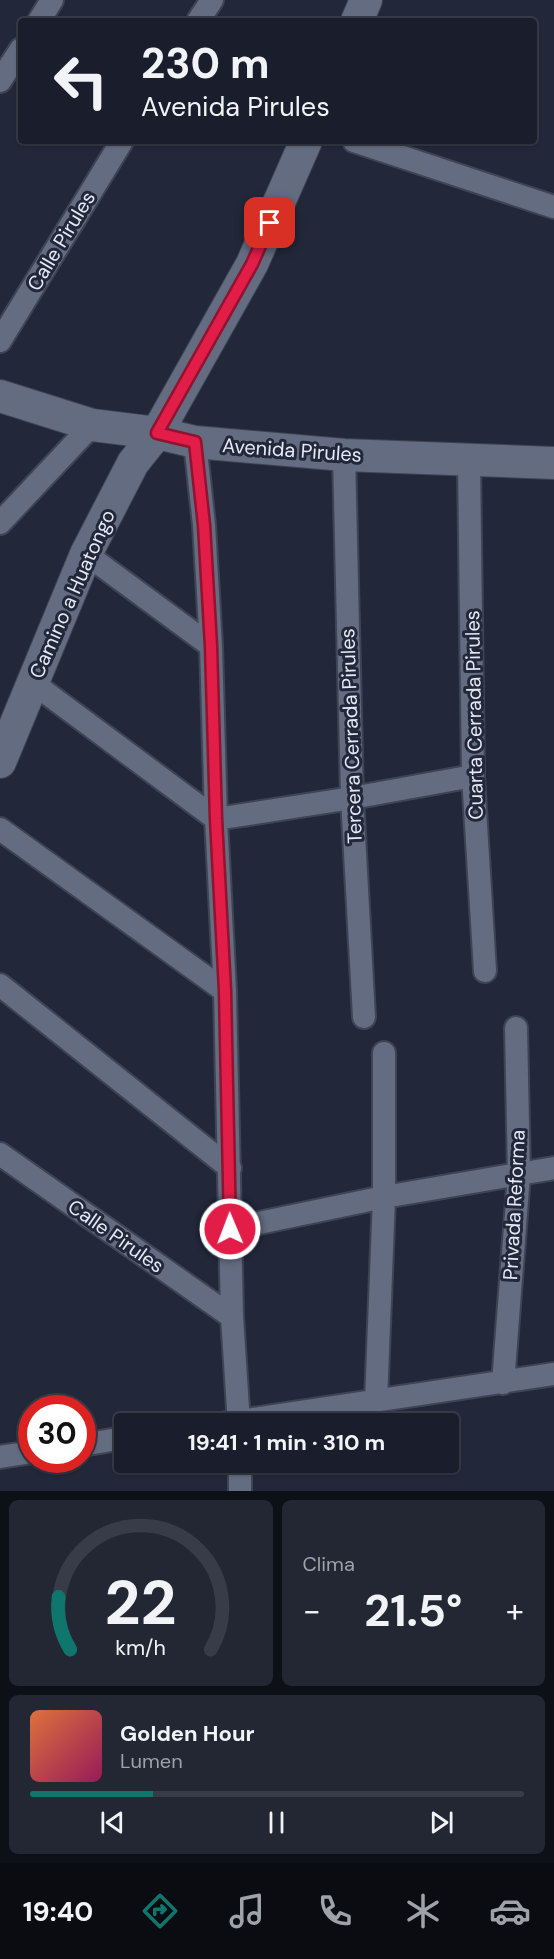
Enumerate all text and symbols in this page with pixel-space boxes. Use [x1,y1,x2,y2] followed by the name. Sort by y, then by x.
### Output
[141,36,270,91] text: 230 m
[42,42,120,120] icon: left
[141,89,330,124] text: Avenida Pirules
[21,186,101,296] street label: Calle Pirules
[244,197,295,248] pin
[253,206,286,239] icon: arrive
[221,432,363,468] street label: Avenida Pirules
[23,506,121,682] street label: Camino a Huatongo
[459,610,489,820] street label: Cuarta Cerrada Pirules
[334,628,368,844] street label: Tercera Cerrada Pirules
[497,1129,531,1281] street label: Privada Reforma
[63,1193,169,1279] street label: Calle Pirules
[198,1197,262,1261] position arrow
[18,1395,96,1473] speed limit sign: 30
[188,1428,385,1457] text: 19:41 · 1 min · 310 m
[303,1551,355,1577] text: Clima
[105,1562,177,1643] text: 22
[364,1581,462,1640] text: 21.5°
[303,1589,321,1632] text: −
[506,1589,524,1632] text: +
[115,1634,166,1662] text: km/h
[120,1719,255,1748] text: Golden Hour
[120,1748,183,1774] text: Lumen
[96,1806,129,1839] icon: previous
[260,1806,293,1839] icon: pause
[425,1806,458,1839] icon: next
[139,1890,181,1932] icon: directions
[226,1890,268,1932] icon: music
[314,1890,356,1932] icon: phone
[402,1890,444,1932] icon: climate
[489,1890,531,1932] icon: car
[23,1894,93,1929] text: 19:40

